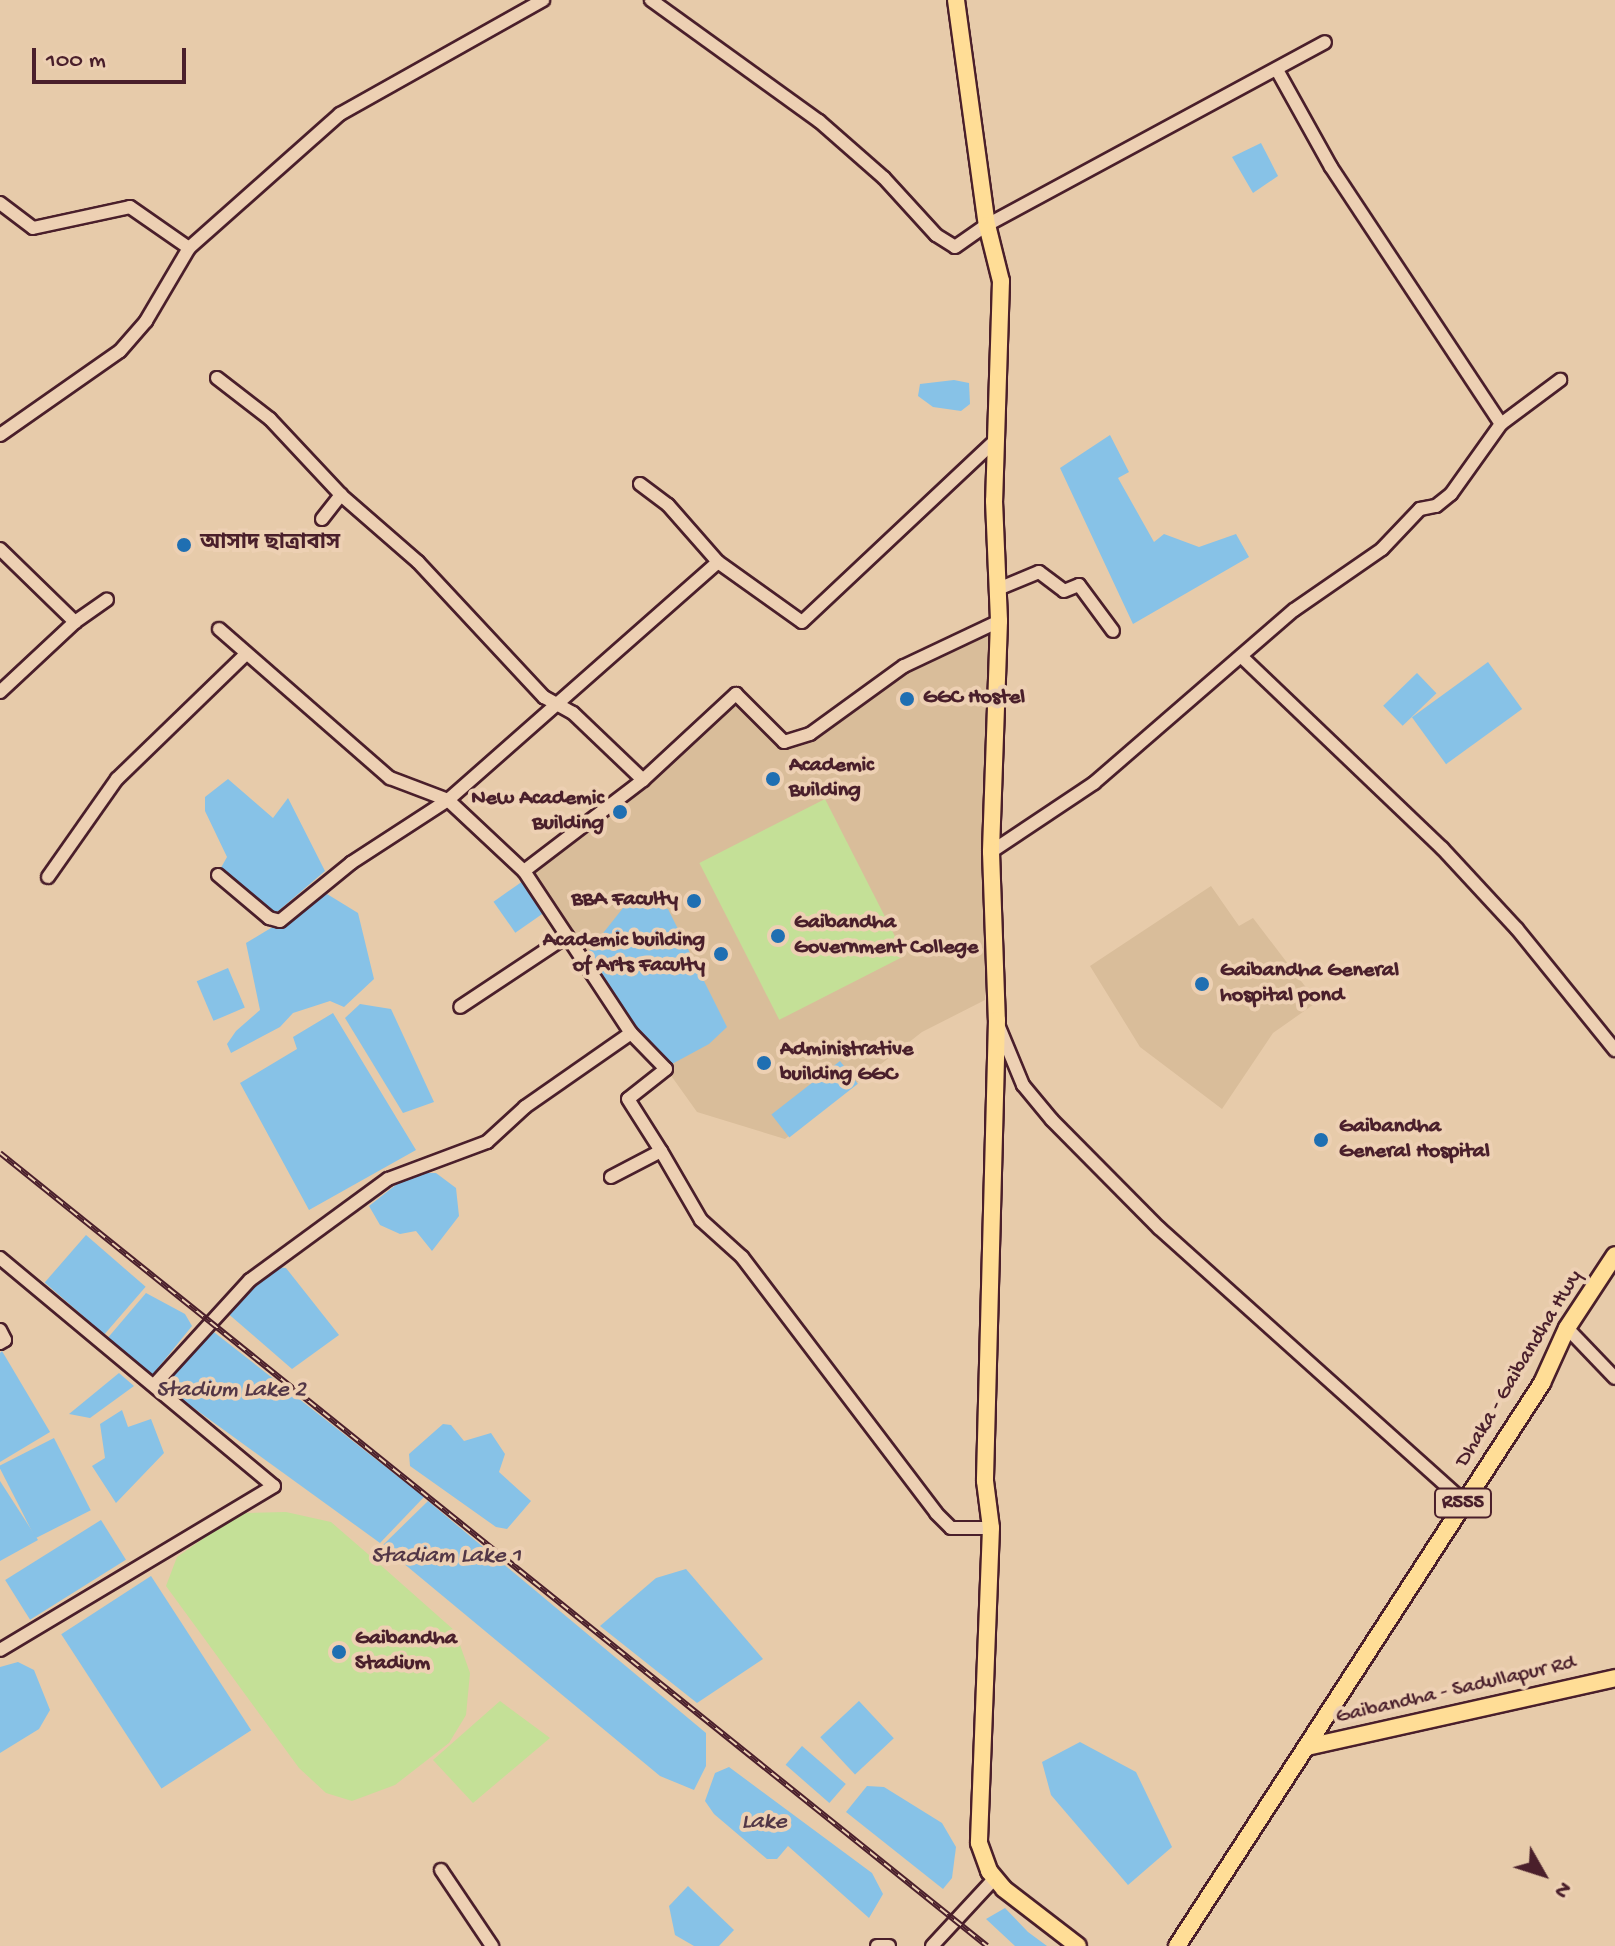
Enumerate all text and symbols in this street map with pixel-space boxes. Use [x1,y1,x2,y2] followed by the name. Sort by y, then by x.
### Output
[36,32,190,82] scale bar
[46,47,106,76] text: 100 m
[200,532,340,558] place label: আসাদ ছাত্রাবাস
[175,536,193,554] marker: আসাদ ছাত্রাবাস
[923,686,1025,712] place label: GGC Hostel
[898,690,916,708] marker: GGC Hostel
[789,753,874,804] place label: Academic Building
[764,770,782,788] marker: Academic Building
[471,786,604,838] place label: New Academic Building
[611,803,629,821] marker: New Academic Building
[571,888,678,914] place label: BBA Faculty
[685,892,703,910] marker: BBA Faculty
[794,910,978,962] place label: Gaibandha Government College
[769,927,787,945] marker: Gaibandha Government College
[543,928,705,980] place label: Academic building of Arts Faculty
[712,945,730,963] marker: Academic building of Arts Faculty
[1220,958,1399,1010] place label: Gaibandha General hospital pond
[1191,973,1213,995] marker: Gaibandha General hospital pond
[780,1037,913,1088] place label: Administrative building GGC
[755,1054,773,1072] marker: Administrative building GGC
[1339,1114,1490,1166] place label: Gaibandha General Hospital
[1310,1129,1332,1151] marker: Gaibandha General Hospital
[1451,1266,1589,1472] street label: Dhaka - Gaibandha Hwy
[156,1377,306,1405] water label: Stadium Lake 2
[1433,1487,1493,1519] road number: R555
[371,1543,521,1571] water label: Stadiam Lake 1
[355,1626,457,1678] place label: Gaibandha Stadium
[330,1643,348,1661] marker: Gaibandha Stadium
[1333,1651,1579,1731] street label: Gaibandha - Sadullapur Rd
[741,1809,787,1837] water label: Lake
[1503,1834,1583,1914] north arrow
[1547,1875,1576,1903] text: N

